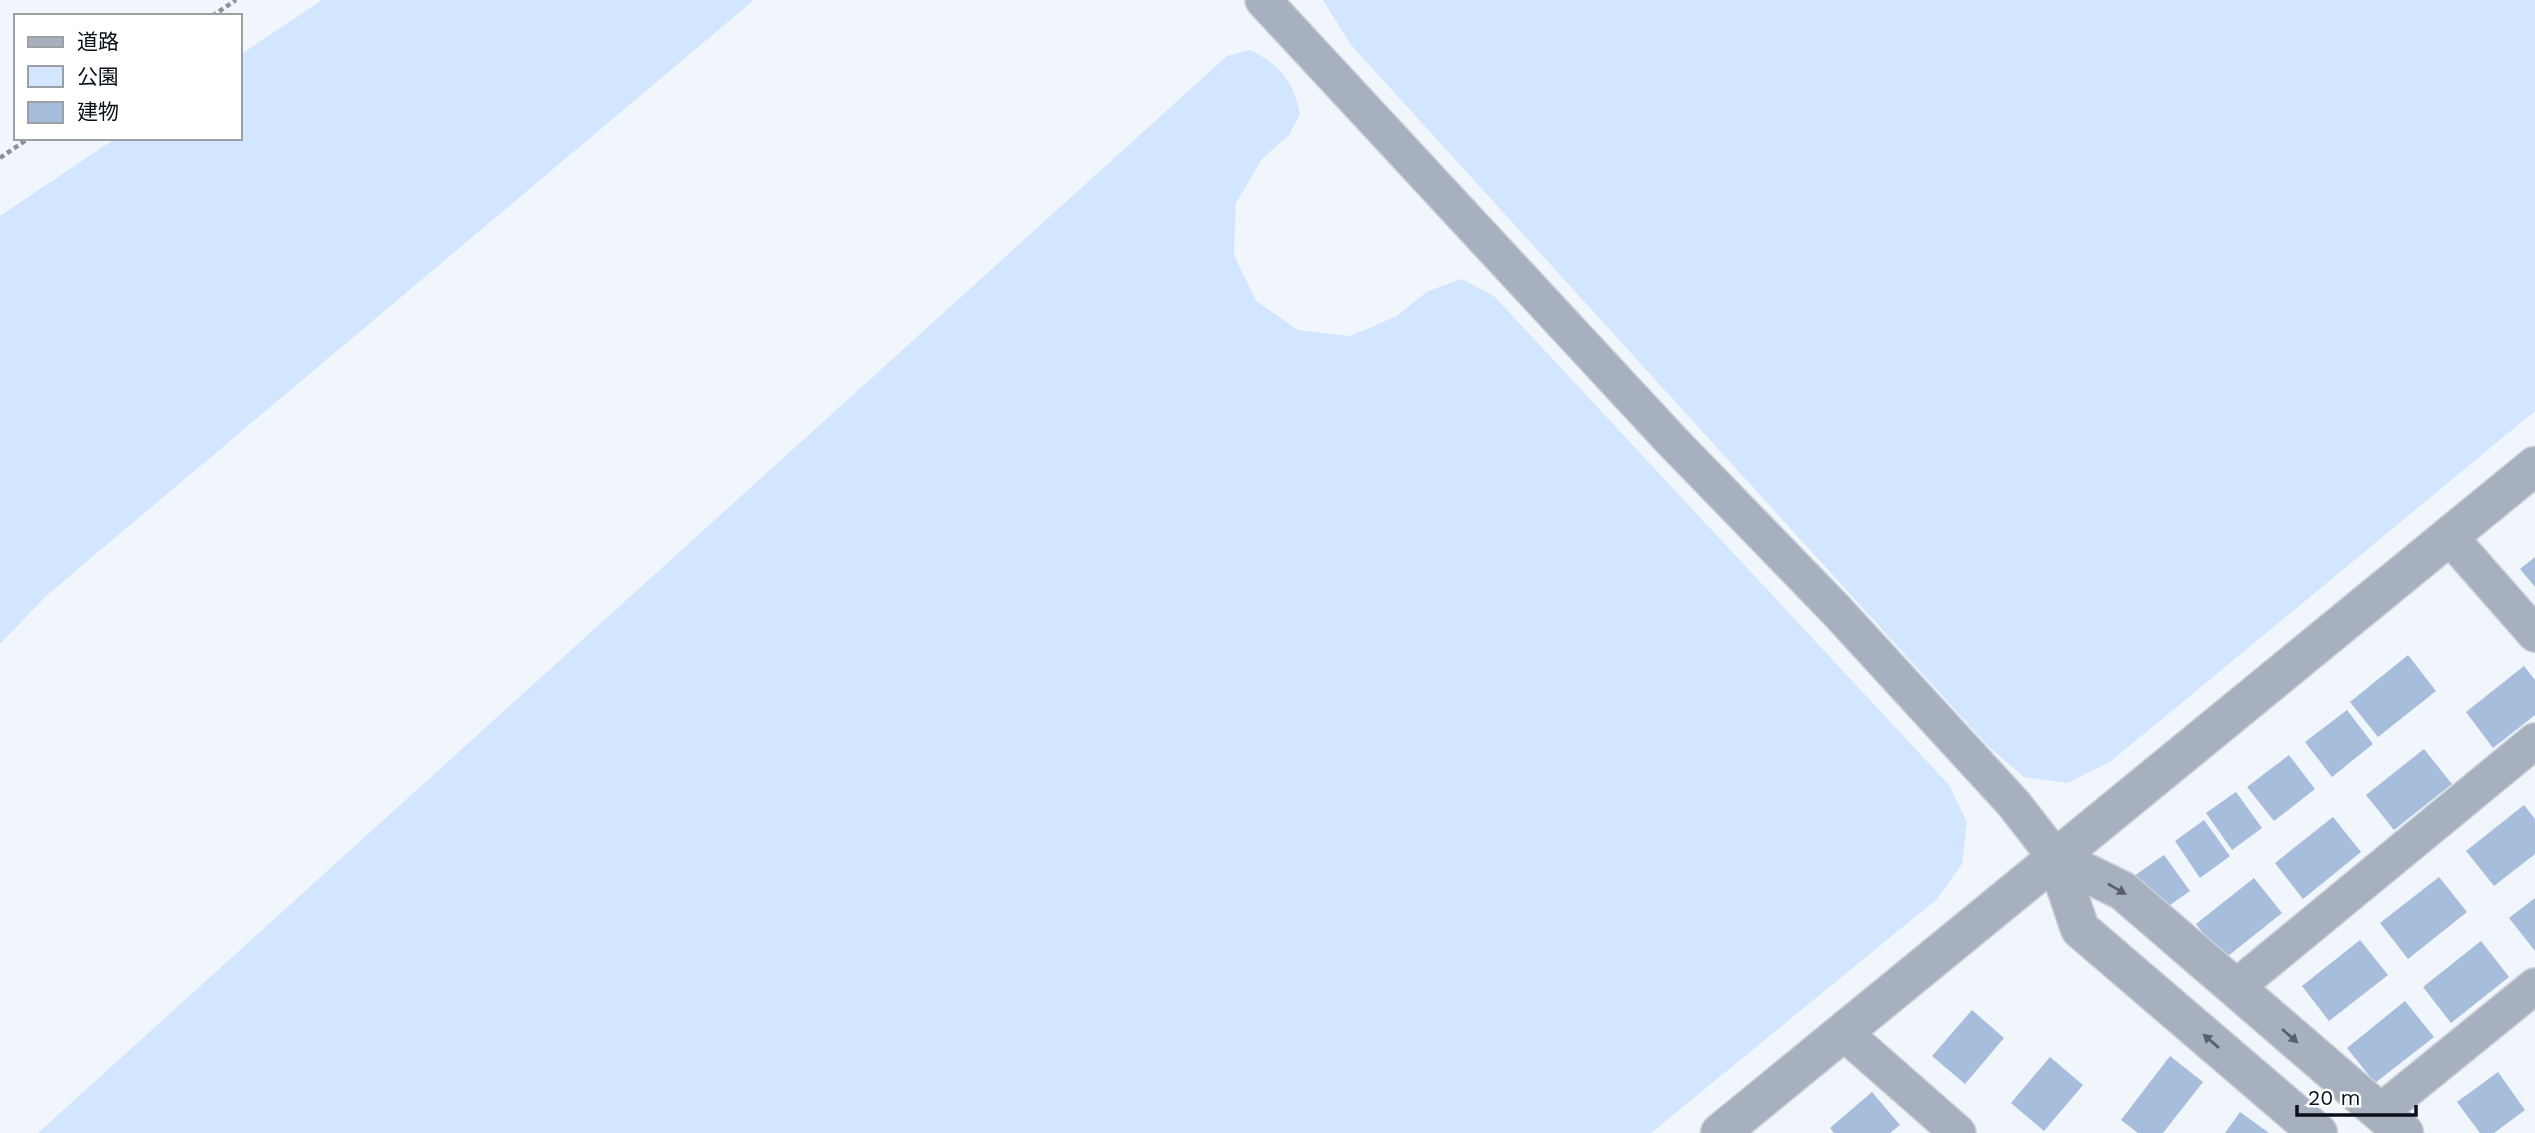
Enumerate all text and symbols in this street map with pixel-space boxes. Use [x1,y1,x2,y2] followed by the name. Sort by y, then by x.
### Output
[14,14,242,140] legend
[77,29,119,54] text: 道路
[77,64,119,89] text: 公園
[77,99,119,124] text: 建物
[2107,883,2126,895] one-way arrow
[2282,1028,2299,1043] one-way arrow
[2202,1034,2219,1049] one-way arrow
[2297,1074,2416,1118] scale bar
[2308,1085,2360,1110] text: 20 m

